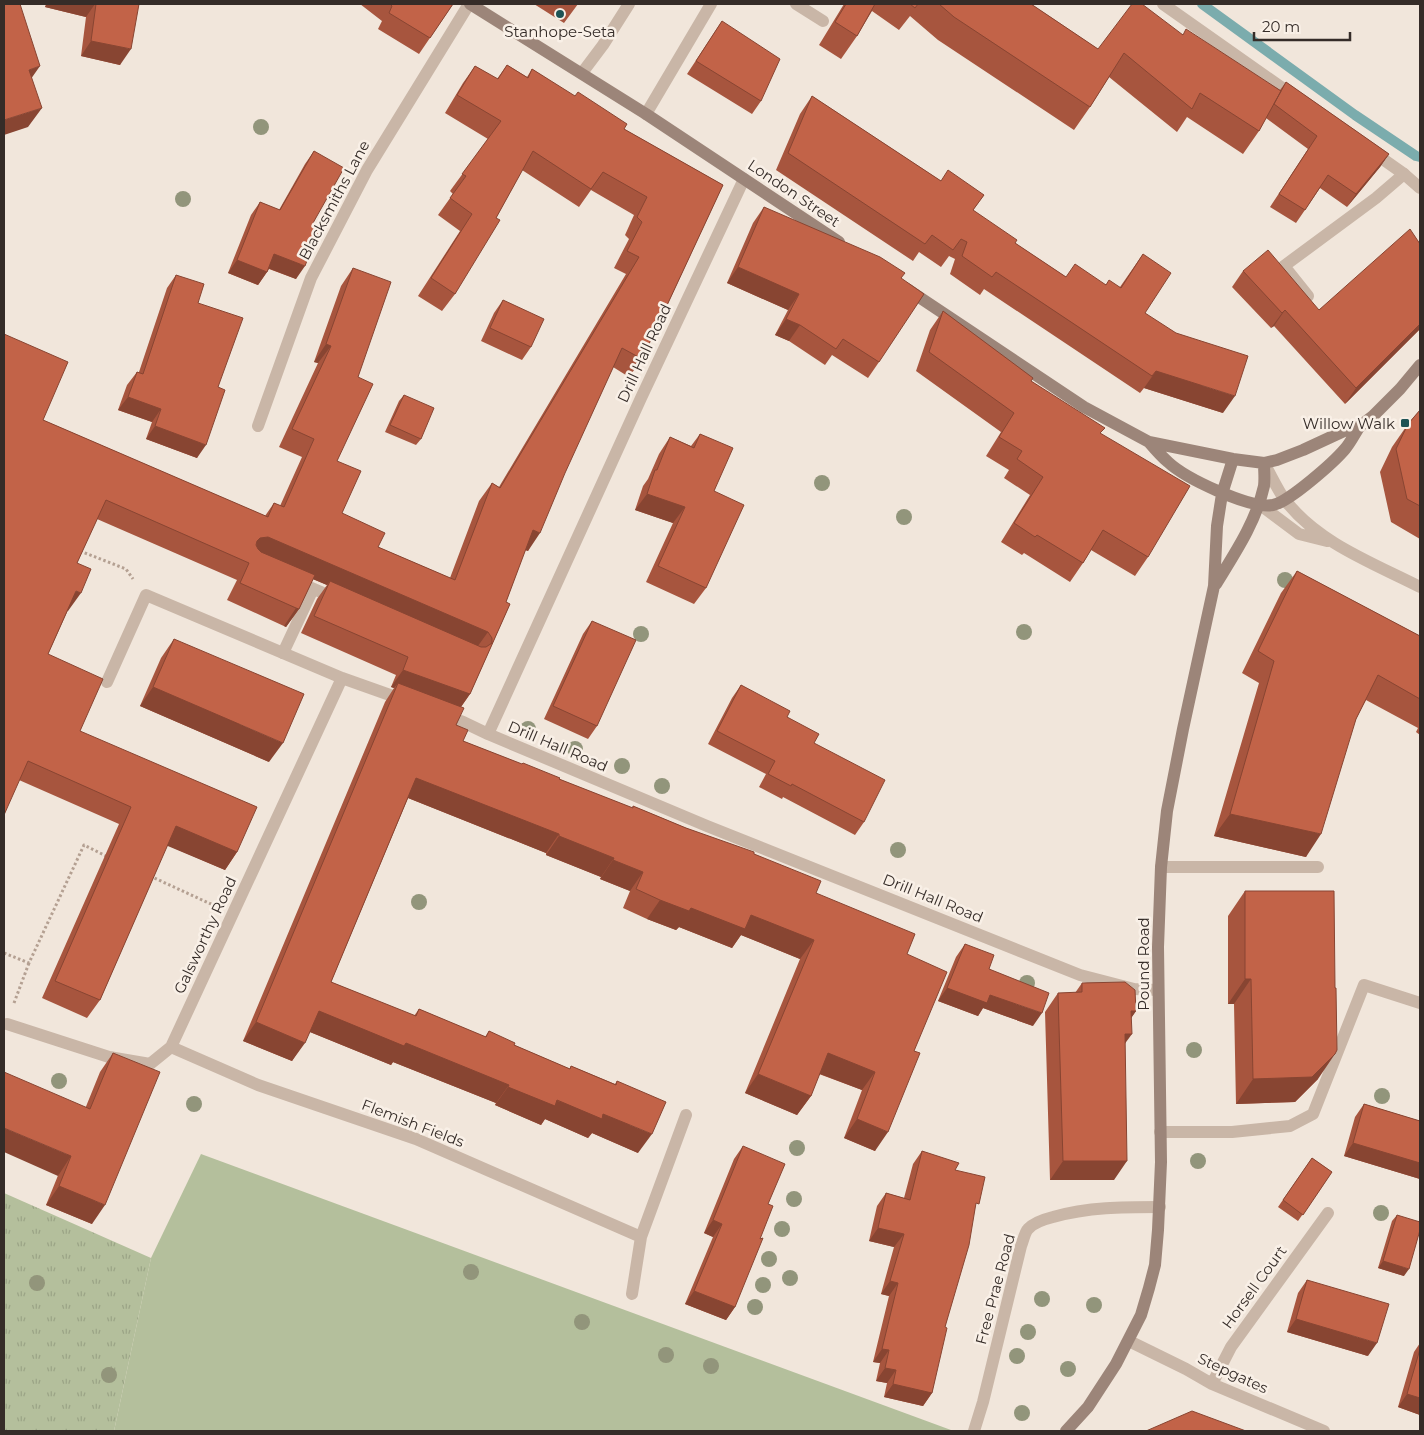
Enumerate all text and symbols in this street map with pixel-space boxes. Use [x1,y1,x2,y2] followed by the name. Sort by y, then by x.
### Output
[554,8,566,20] marker: Stanhope-Seta
[1254,10,1350,42] scale bar
[1262,17,1300,36] text: 20 m
[504,22,616,41] place label: Stanhope-Seta
[294,137,374,263] street label: Blacksmiths Lane
[744,155,844,231] street label: London Street
[613,301,675,405] street label: Drill Hall Road
[1303,414,1395,433] place label: Willow Walk
[1399,417,1411,429] marker: Willow Walk
[505,716,611,776] street label: Drill Hall Road
[880,869,986,927] street label: Drill Hall Road
[169,873,241,997] street label: Galsworthy Road
[1134,917,1153,1011] street label: Pound Road
[359,1095,467,1151] street label: Flemish Fields
[971,1231,1019,1347] street label: Free Prae Road
[1217,1242,1291,1332] street label: Horsell Court
[1195,1348,1271,1398] street label: Stepgates

